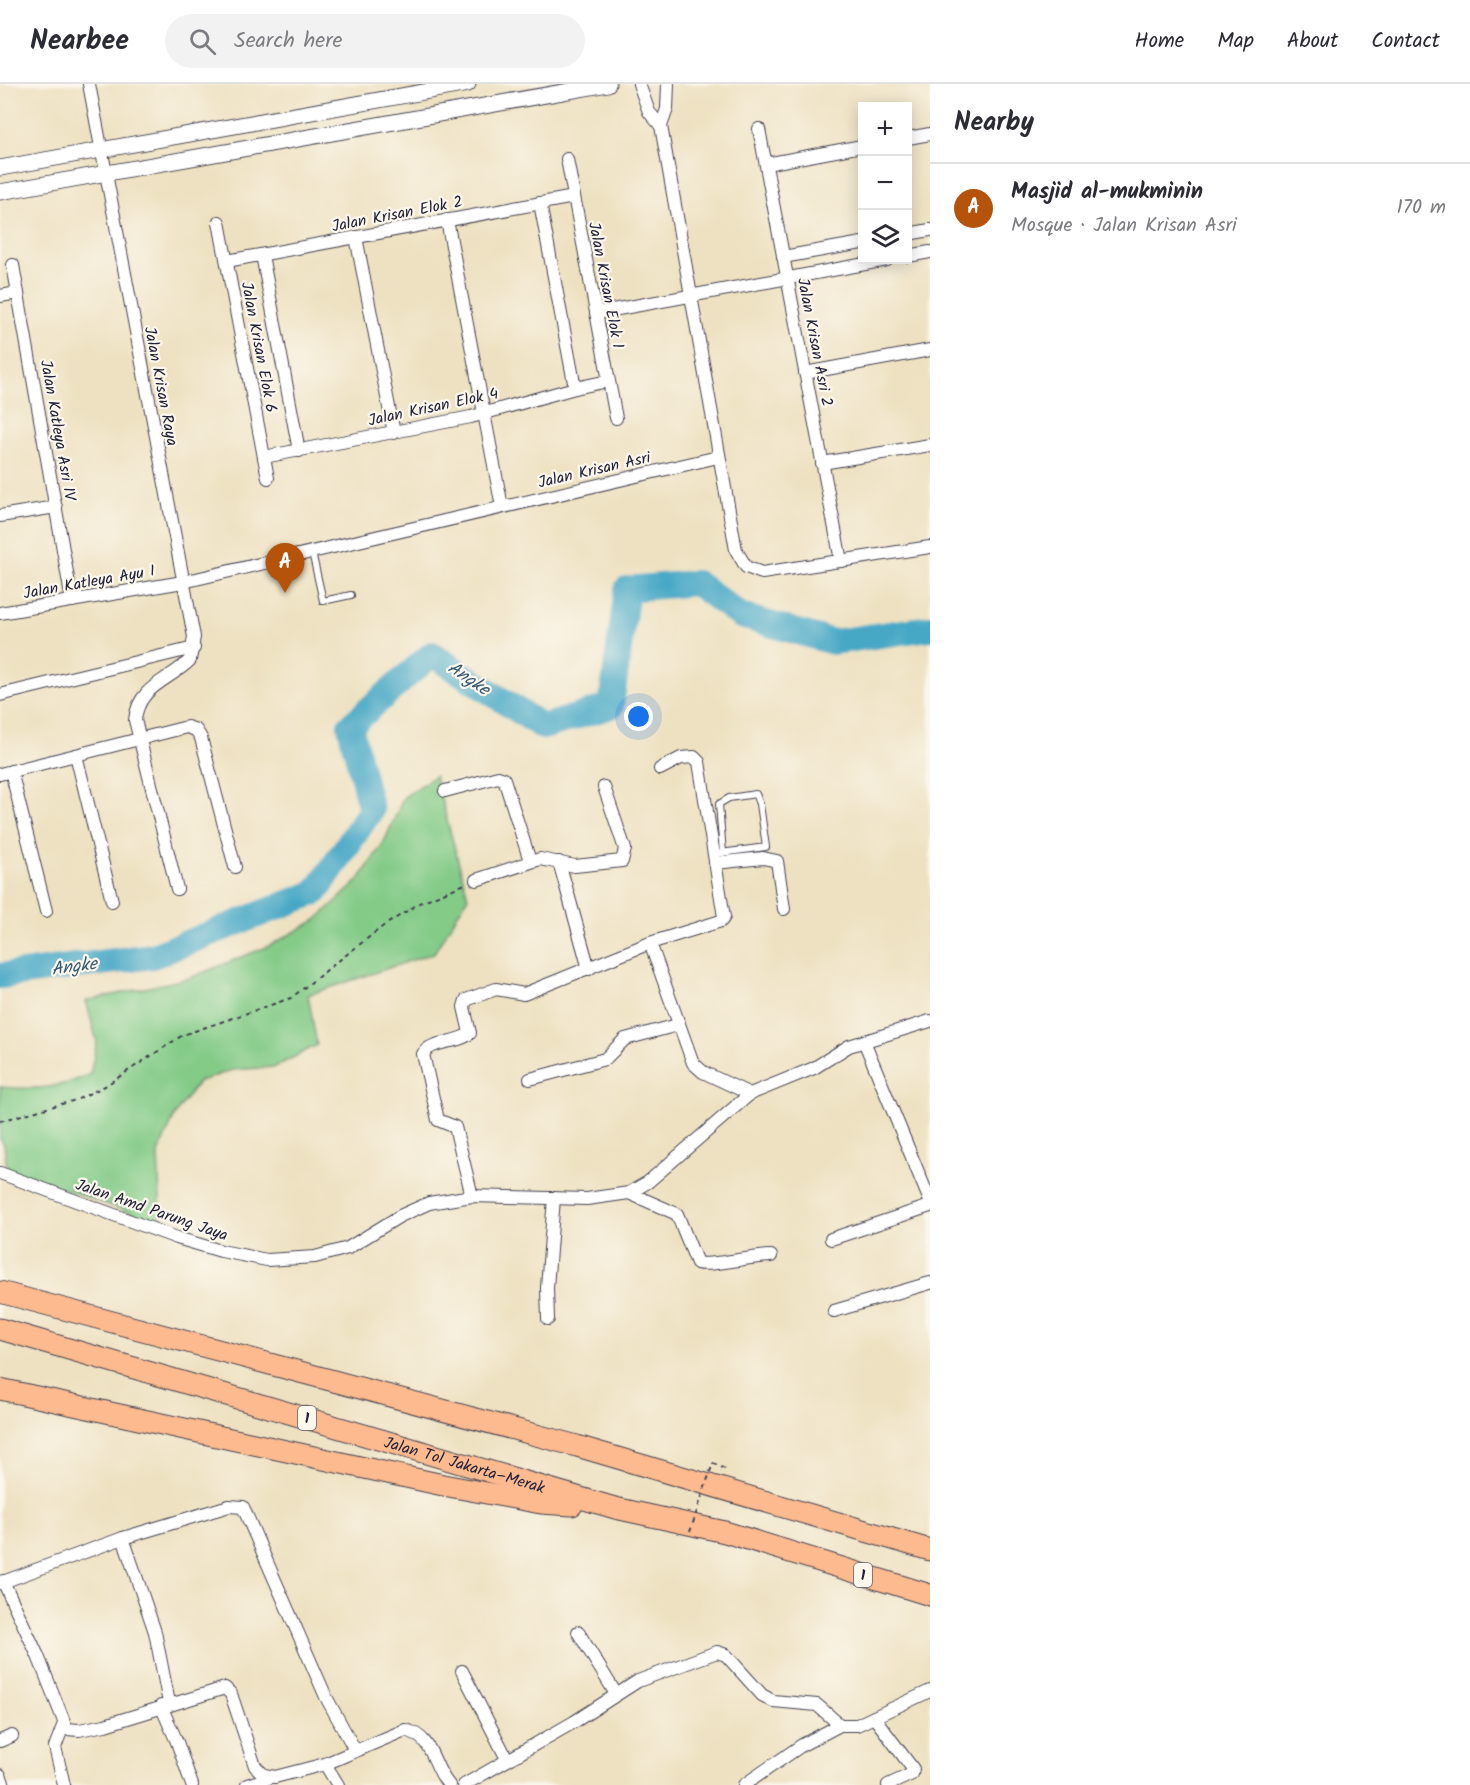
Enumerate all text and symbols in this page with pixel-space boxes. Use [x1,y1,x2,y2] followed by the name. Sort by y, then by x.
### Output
[165,14,585,68] search box
[30,19,129,64] text: Nearbee
[234,24,342,59] text: Search here
[186,25,219,58] icon: search
[1135,25,1184,58] text: Home
[1217,25,1254,58] text: Map
[1287,25,1338,58] text: About
[1371,25,1440,58] text: Contact
[858,102,912,264] map controls
[858,102,912,156] button: +
[954,102,1034,144] text: Nearby
[858,156,912,210] button: −
[1011,175,1203,210] text: Masjid al-mukminin
[330,190,465,239] street label: Jalan Krisan Elok 2
[967,192,980,224] text: A
[1397,192,1446,224] text: 170 m
[858,210,912,264] button: layers
[1011,210,1237,242] text: Mosque · Jalan Krisan Asri
[581,220,630,351] street label: Jalan Krisan Elok 1
[790,276,839,409] street label: Jalan Krisan Asri 2
[234,280,283,415] street label: Jalan Krisan Elok 6
[137,324,184,448] street label: Jalan Krisan Raya
[33,358,82,504] street label: Jalan Katleya Asri IV
[366,381,501,433] street label: Jalan Krisan Elok 4
[536,445,654,496] street label: Jalan Krisan Asri
[266,544,304,593] pin: A
[21,559,157,606] street label: Jalan Katleya Ayu I
[441,654,497,705] water label: Angke
[624,702,653,731] your location
[50,950,101,985] water label: Angke
[72,1173,231,1248] street label: Jalan Amd Parung Jaya
[298,1406,316,1430] road number: 1
[381,1430,548,1501] street label: Jalan Tol Jakarta–Merak
[854,1563,872,1587] road number: 1

